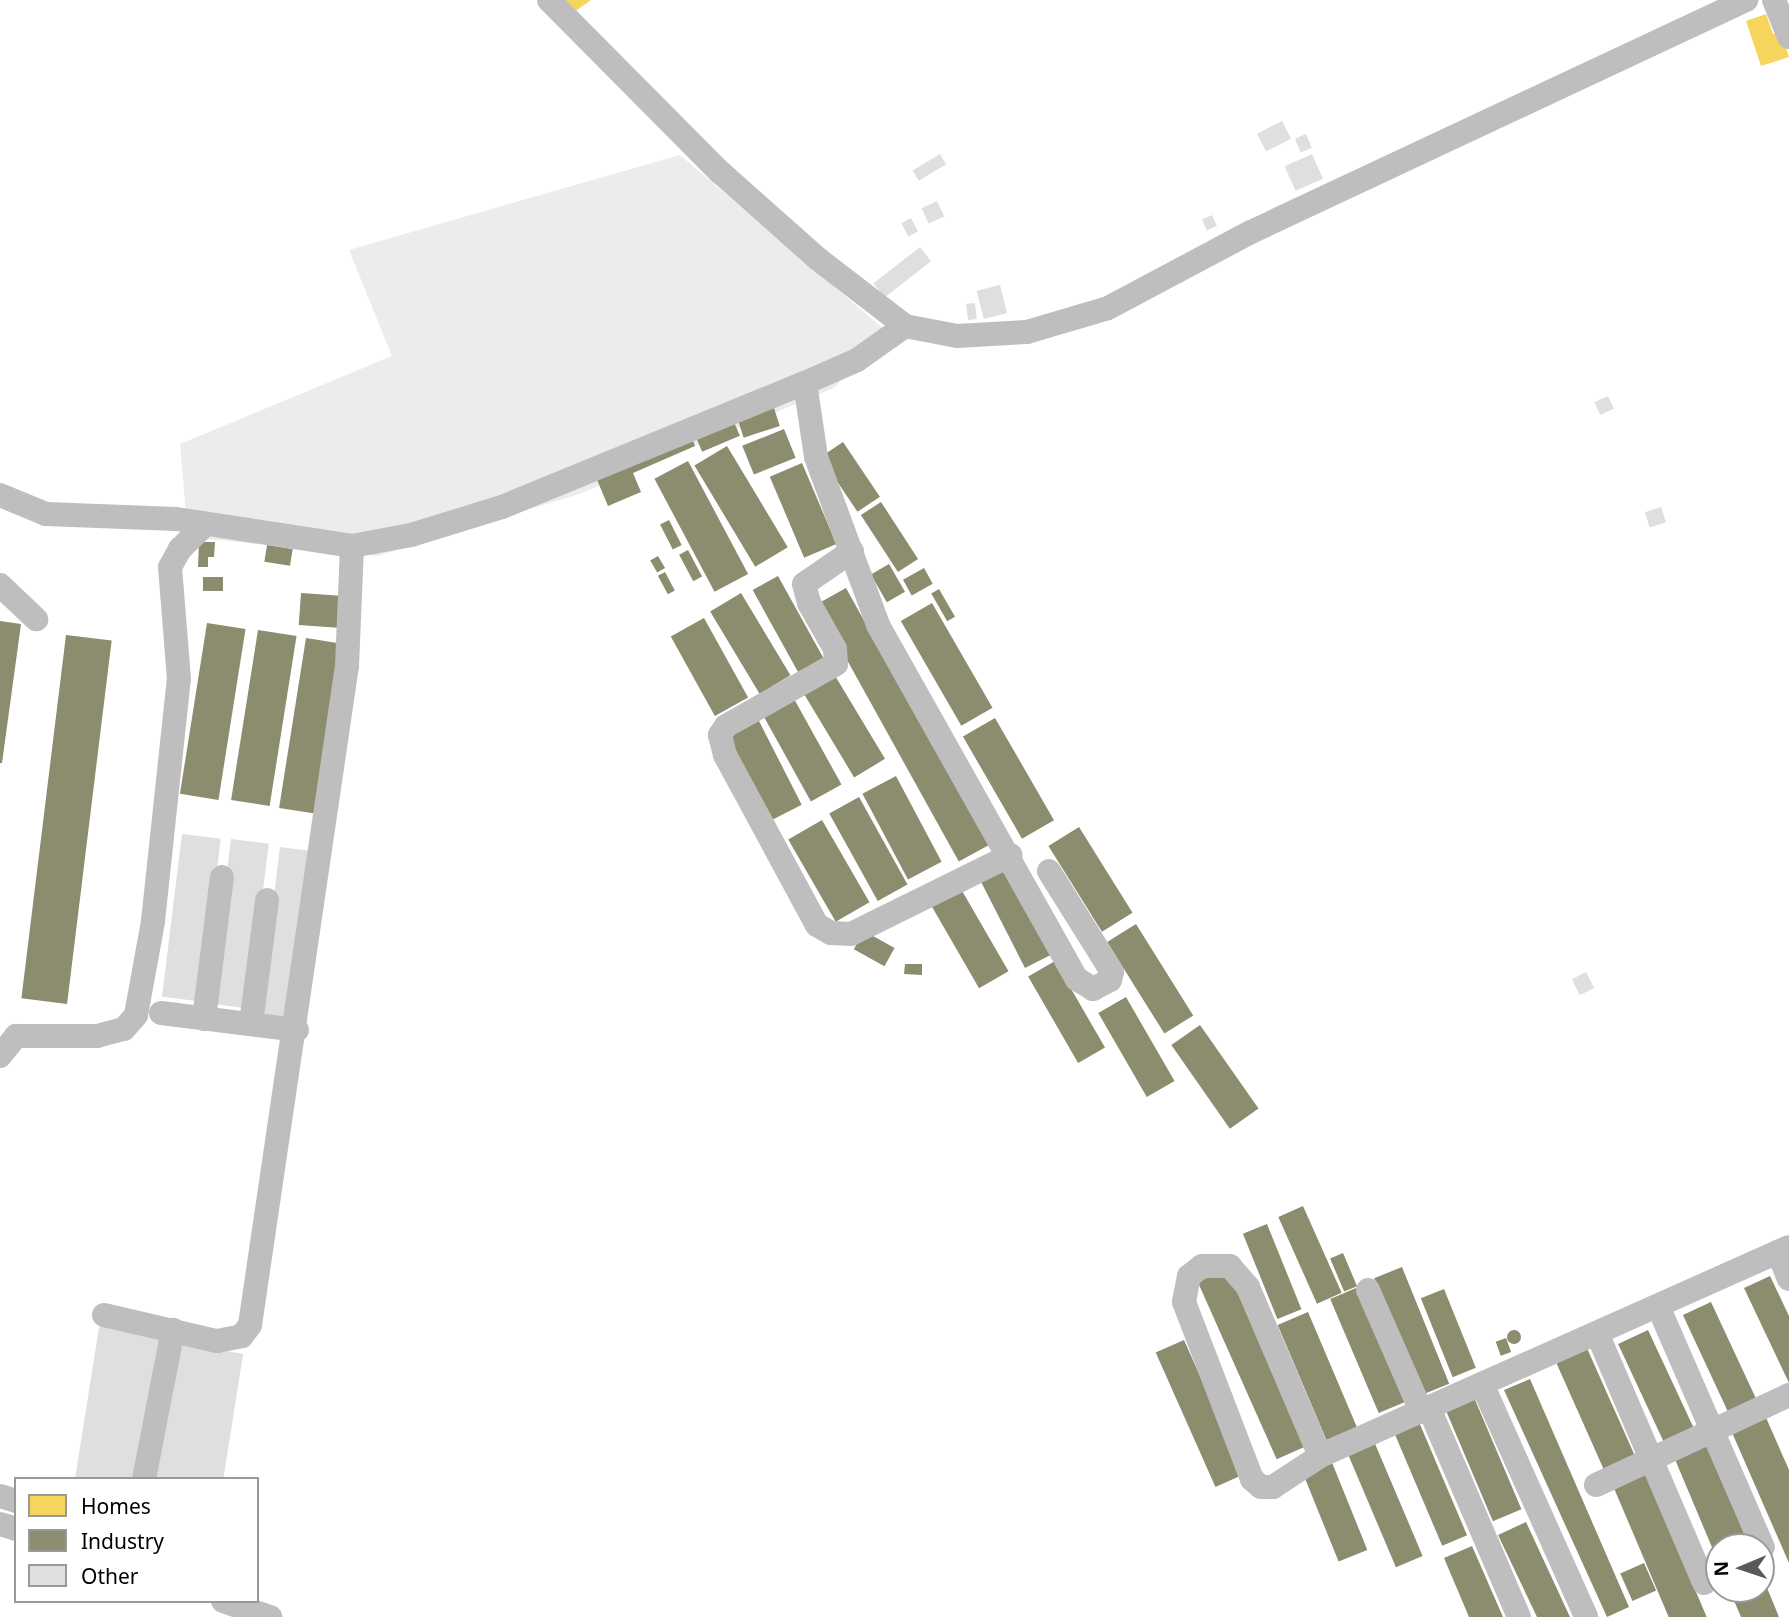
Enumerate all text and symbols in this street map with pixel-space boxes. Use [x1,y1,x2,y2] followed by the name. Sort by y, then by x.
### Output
[14,1477,259,1603] legend
[81,1492,151,1520] text: Homes
[81,1527,164,1555] text: Industry
[1705,1533,1775,1603] north arrow
[1708,1560,1734,1577] text: N
[81,1562,138,1590] text: Other

